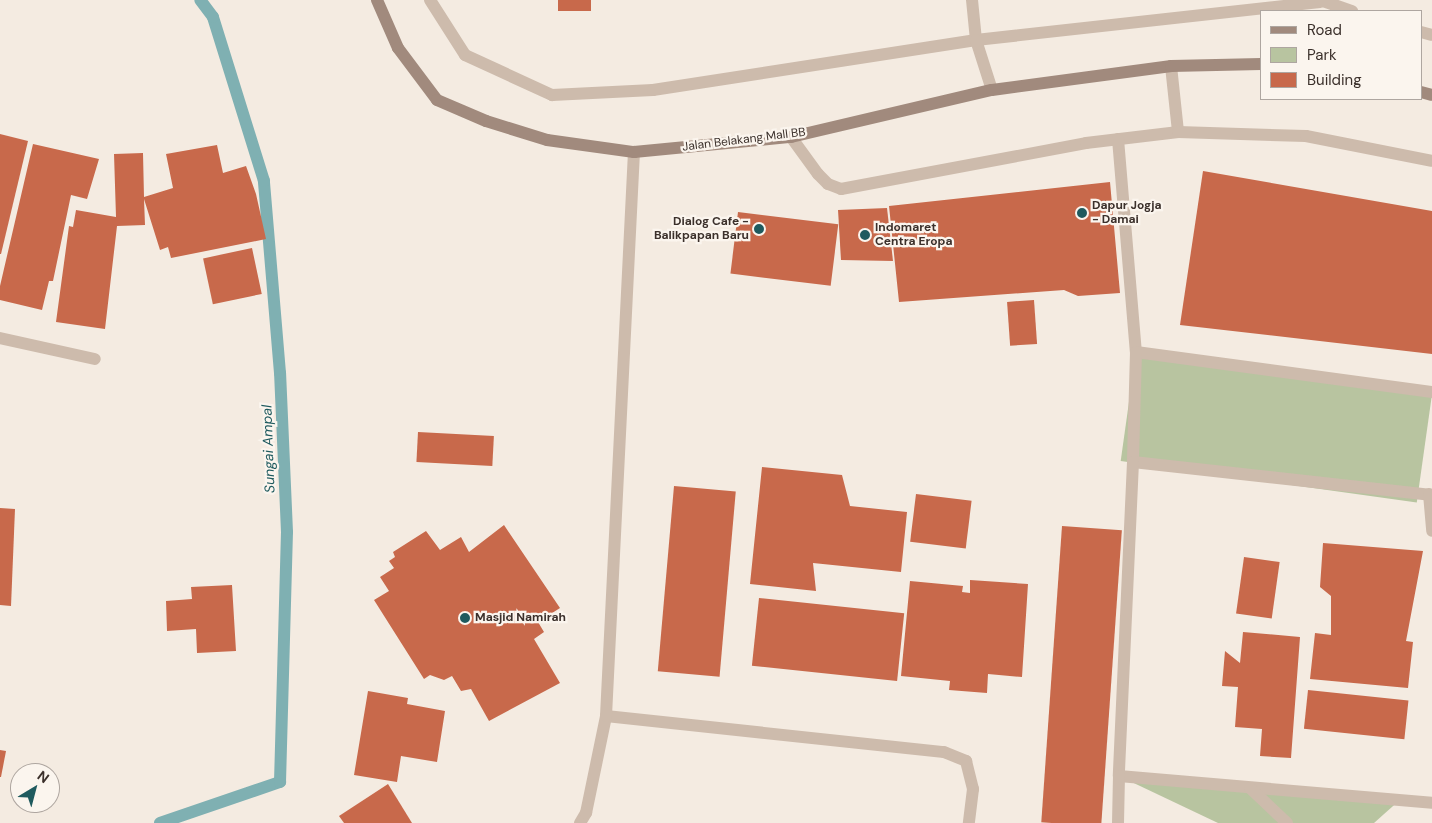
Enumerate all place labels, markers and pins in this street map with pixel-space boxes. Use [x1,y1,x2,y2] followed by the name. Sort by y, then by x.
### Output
[1092,199,1162,227] place label: Dapur Jogja - Damai
[1076,207,1088,219] marker: Dapur Jogja - Damai
[654,215,749,243] place label: Dialog Cafe - Balikpapan Baru
[875,221,952,249] place label: Indomaret Centra Eropa
[753,223,765,235] marker: Dialog Cafe - Balikpapan Baru
[859,229,871,241] marker: Indomaret Centra Eropa
[475,611,566,625] place label: Masjid Namirah
[459,612,471,624] marker: Masjid Namirah

